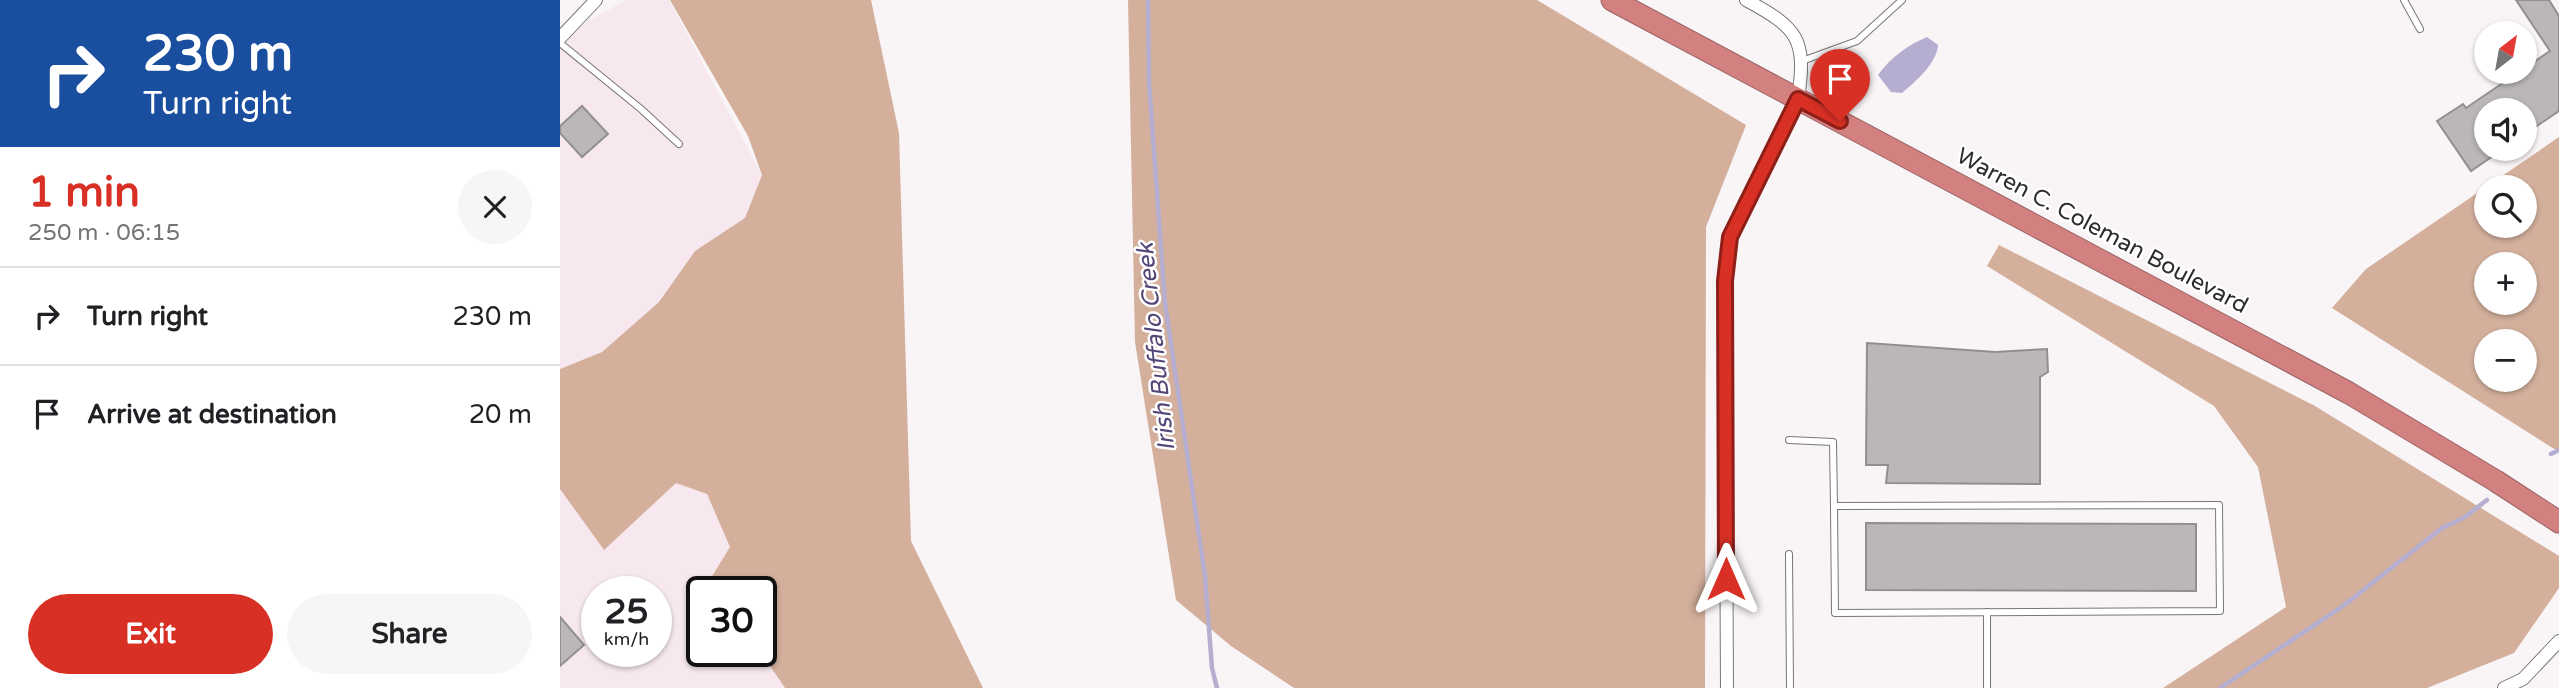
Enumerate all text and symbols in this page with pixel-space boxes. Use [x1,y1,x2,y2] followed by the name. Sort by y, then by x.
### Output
[2474,21,2538,84] north arrow
[2474,21,2537,392] map controls
[143,25,293,84] text: 230 m
[28,28,119,119] icon: right
[1810,49,1870,121] pin
[1821,60,1859,98] icon: arrive
[143,85,292,123] text: Turn right
[2474,98,2537,161] button: sound
[1951,142,2253,320] street label: Warren C. Coleman Boulevard
[28,167,140,218] text: 1 min
[458,170,532,244] button: close
[2474,175,2537,238] button: search
[28,219,180,247] text: 250 m · 06:15
[1130,240,1181,453] water label: Irish Buffalo Creek
[2474,252,2537,315] button: +
[28,297,66,335] icon: right
[87,301,208,332] text: Turn right
[452,301,532,332] text: 230 m
[2474,329,2537,392] button: −
[28,395,66,433] icon: arrive
[87,399,337,430] text: Arrive at destination
[469,399,532,430] text: 20 m
[1689,542,1763,616] position arrow
[686,576,777,667] speed limit sign: 30
[605,591,648,633] text: 25
[28,594,273,674] button: Exit
[287,594,532,674] button: Share
[604,628,649,650] text: km/h

